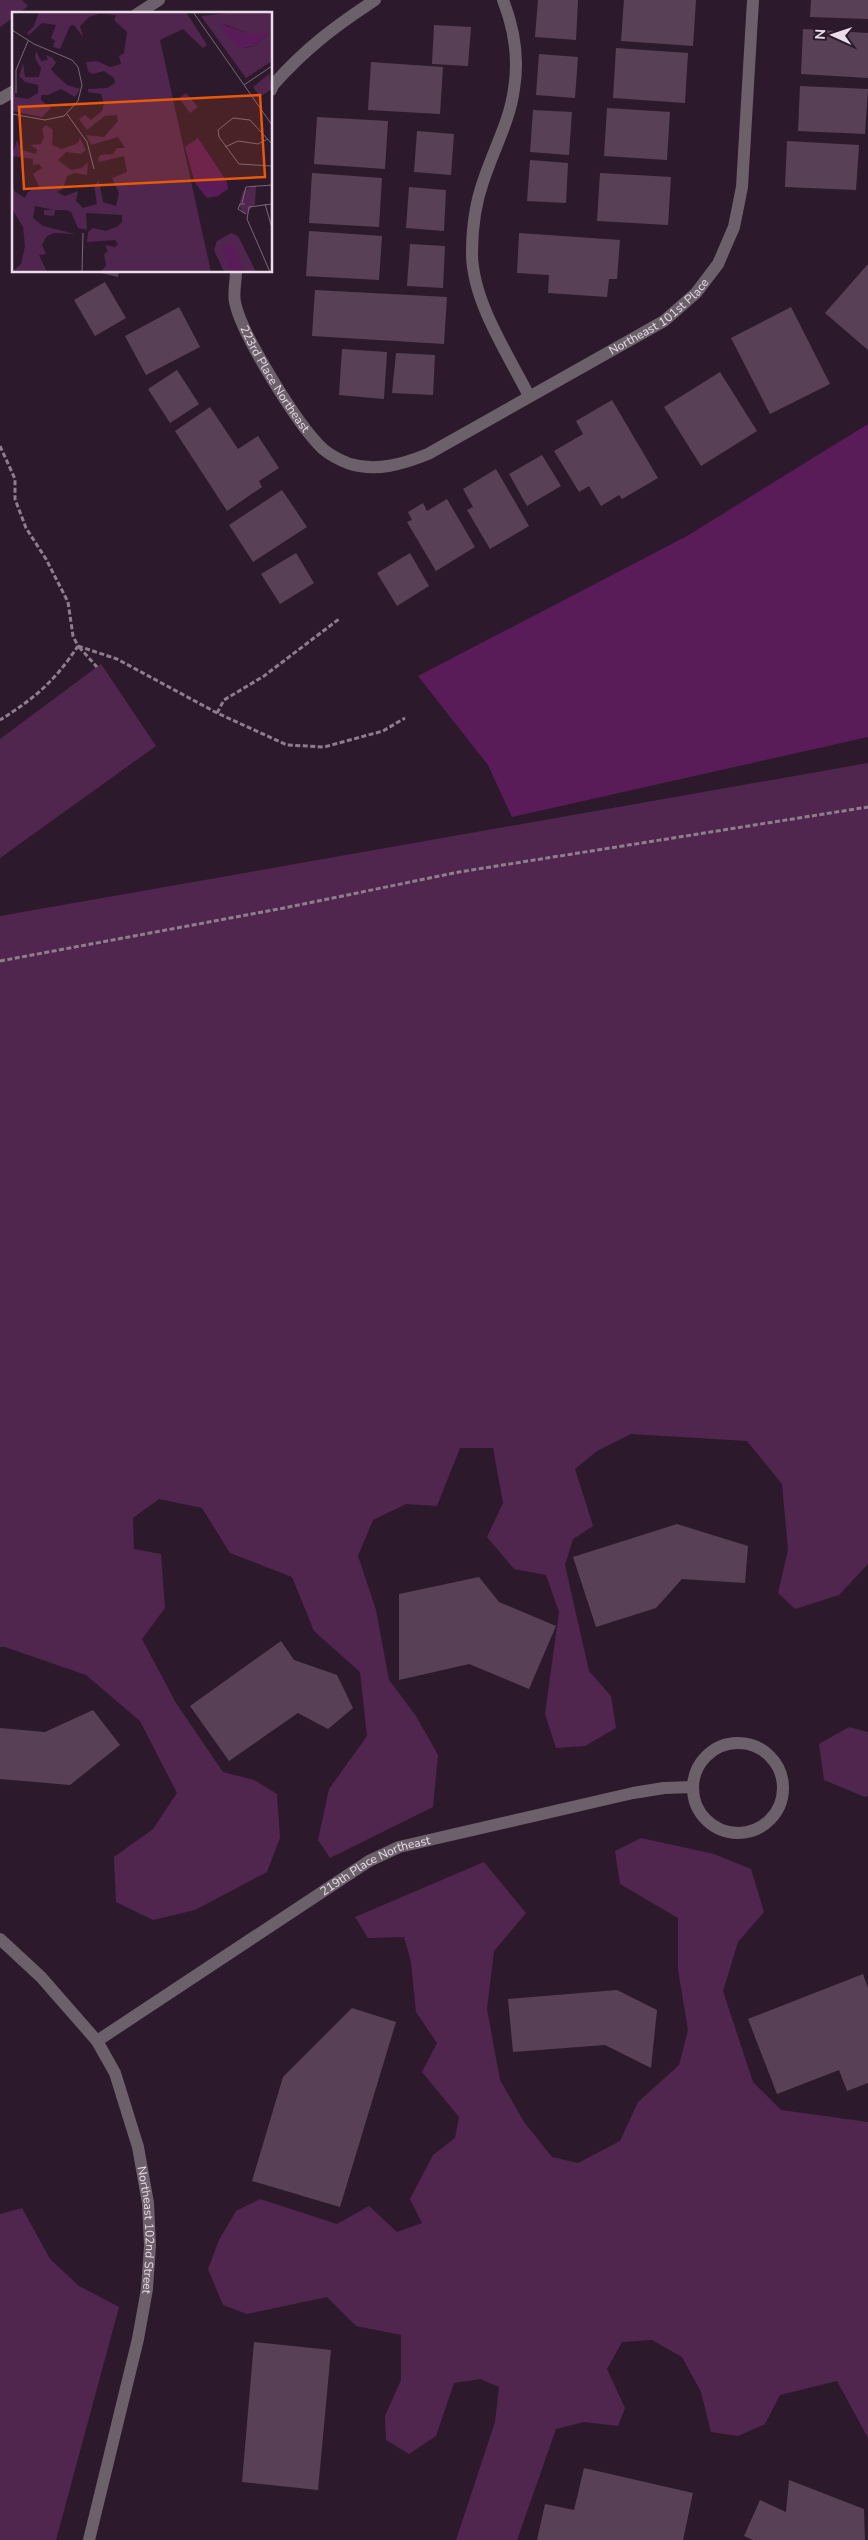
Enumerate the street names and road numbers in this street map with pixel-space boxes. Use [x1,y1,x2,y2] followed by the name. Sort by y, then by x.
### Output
[606,275,712,359] street label: Northeast 101st Place
[236,323,314,436] street label: 223rd Place Northeast
[317,1832,433,1899] street label: 219th Place Northeast
[134,2165,158,2296] street label: Northeast 102nd Street

